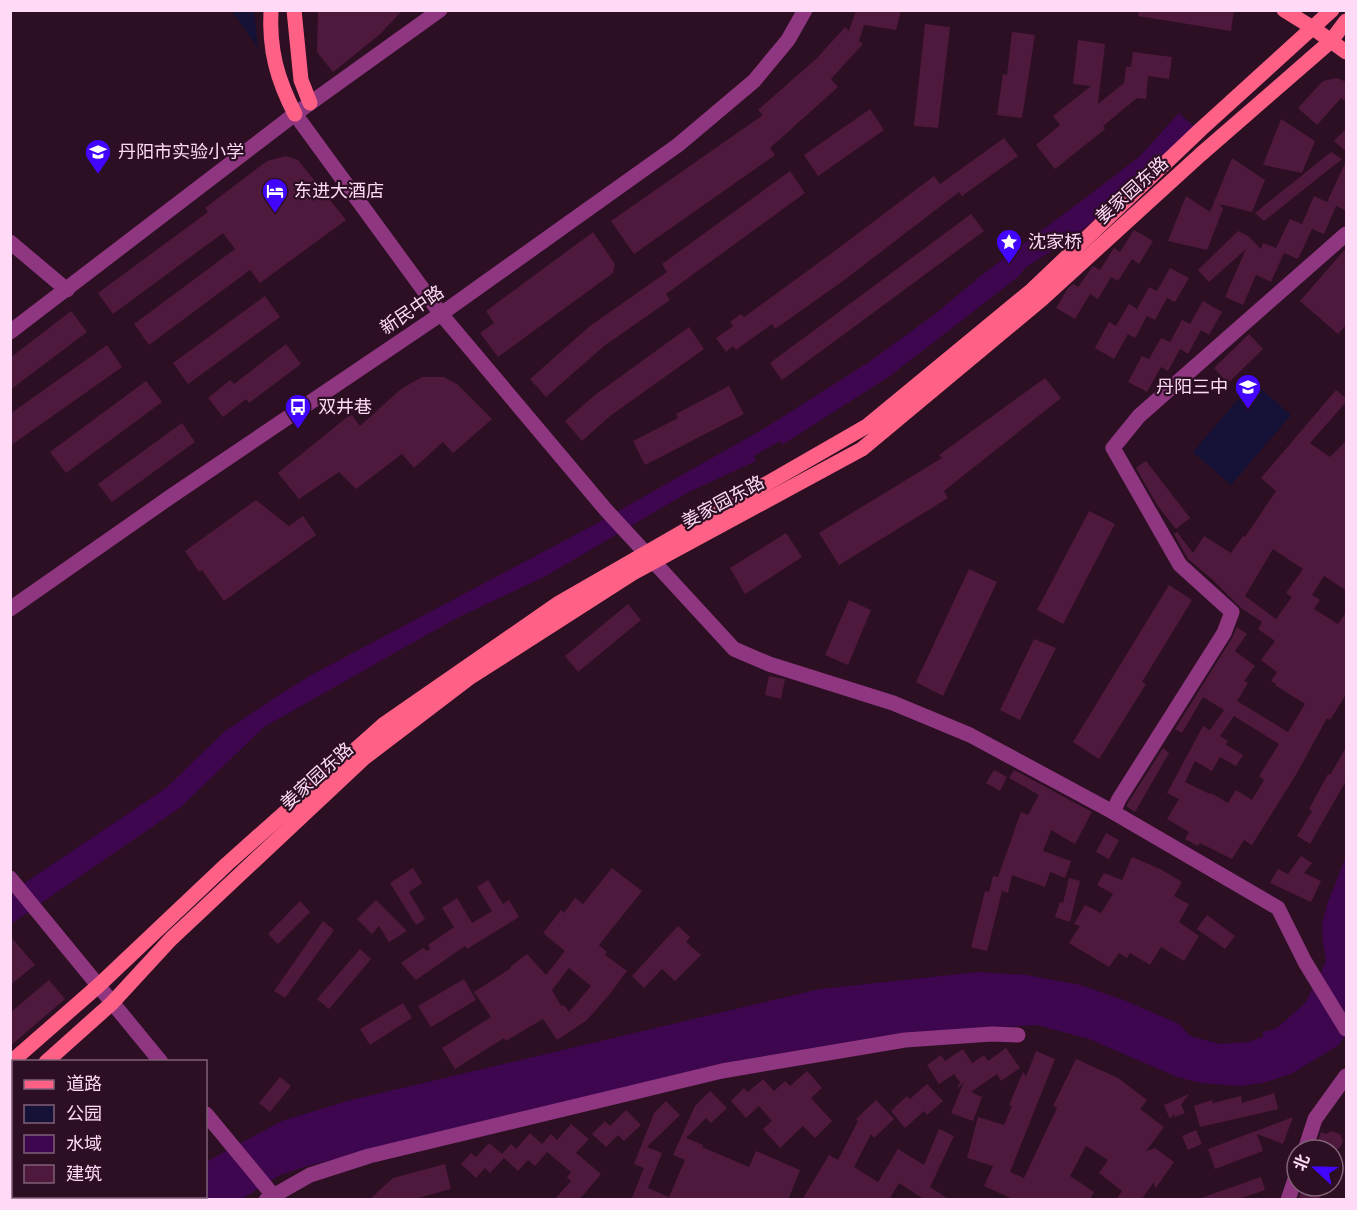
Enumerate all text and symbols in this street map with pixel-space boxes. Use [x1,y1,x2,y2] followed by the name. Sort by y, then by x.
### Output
[83,137,113,175] school or university icon: 丹阳市实验小学
[118,141,244,163] place label: 丹阳市实验小学
[1091,152,1173,228] street label: 姜家园东路
[260,176,290,214] hotel icon: 东进大酒店
[294,180,384,202] place label: 东进大酒店
[994,227,1024,265] place icon: 沈家桥
[1028,231,1082,253] place label: 沈家桥
[376,281,448,339] street label: 新民中路
[1233,372,1263,410] school or university icon: 丹阳三中
[1156,376,1228,398] place label: 丹阳三中
[283,392,313,430] bus stop icon: 双井巷
[318,396,372,418] place label: 双井巷
[678,471,768,533] street label: 姜家园东路
[276,738,358,814] street label: 姜家园东路
[12,1060,207,1198] legend
[66,1073,102,1095] text: 道路
[66,1103,102,1125] text: 公园
[66,1133,102,1155] text: 水域
[1285,1138,1345,1198] north arrow
[1290,1152,1313,1174] text: 北
[66,1163,102,1185] text: 建筑

